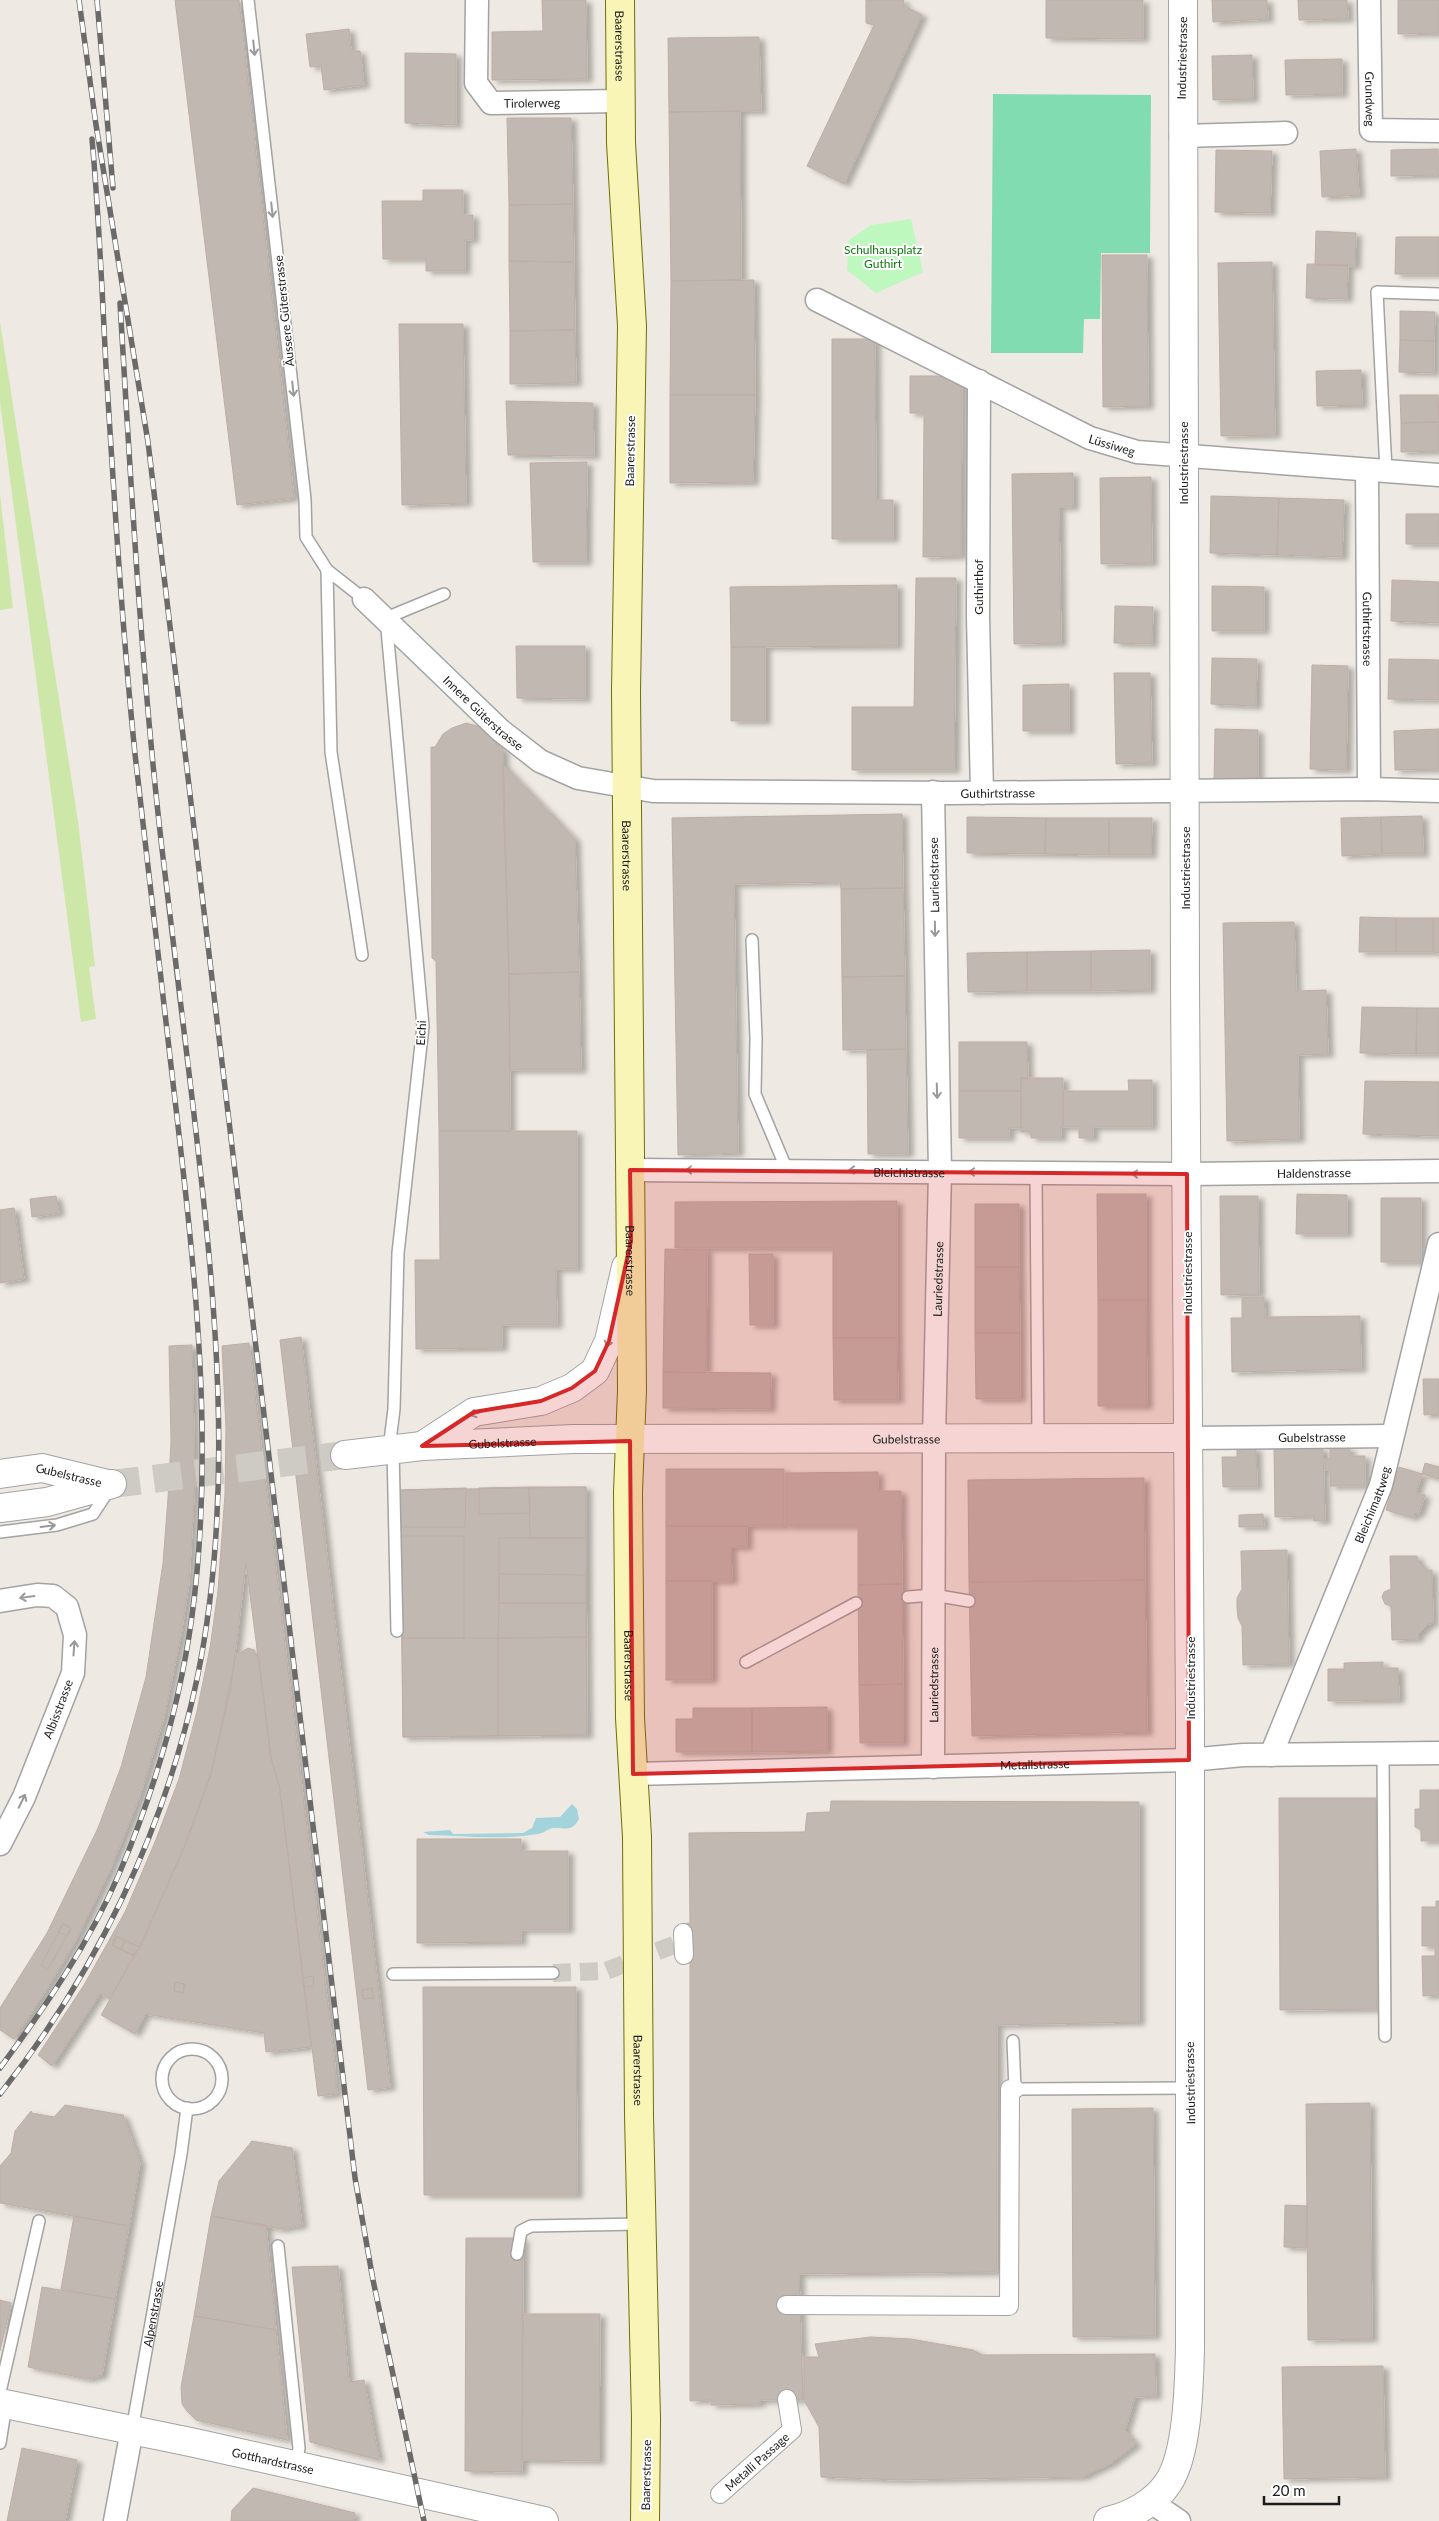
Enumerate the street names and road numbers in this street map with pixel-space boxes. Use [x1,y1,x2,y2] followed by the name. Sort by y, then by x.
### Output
[613,10,628,82] street label: Baarerstrasse
[1174,16,1190,100] street label: Industriestrasse
[1363,71,1378,127] street label: Grundweg
[504,94,560,110] street label: Tirolerweg
[271,255,297,367] street label: Äussere Güterstrasse
[622,415,638,487] street label: Baarerstrasse
[1176,422,1191,504] street label: Industriestrasse
[1087,431,1137,459] street label: Lüssiweg
[971,558,986,615] street label: Guthirthof
[1360,592,1376,666] street label: Guthirtstrasse
[440,672,527,753] street label: Innere Güterstrasse
[960,785,1035,800] street label: Guthirtstrasse
[620,820,635,891] street label: Baarerstrasse
[1178,827,1193,909] street label: Industriestrasse
[926,837,942,913] street label: Lauriedstrasse
[413,1020,429,1046] street label: Eichi
[873,1164,945,1180] street label: Bleichistrasse
[1277,1165,1351,1180] street label: Haldenstrasse
[623,1225,639,1296] street label: Baarerstrasse
[1180,1232,1195,1314] street label: Industriestrasse
[929,1241,946,1317] street label: Lauriedstrasse
[1278,1429,1346,1445] street label: Gubelstrasse
[872,1431,940,1446] street label: Gubelstrasse
[468,1433,537,1451] street label: Gubelstrasse
[35,1460,104,1490] street label: Gubelstrasse
[1351,1465,1393,1545] street label: Bleichimattweg
[622,1630,637,1701] street label: Baarerstrasse
[1183,1637,1198,1719] street label: Industriestrasse
[926,1647,941,1723] street label: Lauriedstrasse
[40,1677,76,1741] street label: Albisstrasse
[1000,1756,1070,1772] street label: Metallstrasse
[631,2035,646,2106] street label: Baarerstrasse
[1182,2041,1198,2125] street label: Industriestrasse
[139,2279,166,2348] street label: Alpenstrasse
[721,2429,792,2494] street label: Metalli Passage
[638,2439,654,2511] street label: Baarerstrasse
[231,2444,315,2477] street label: Gotthardstrasse

